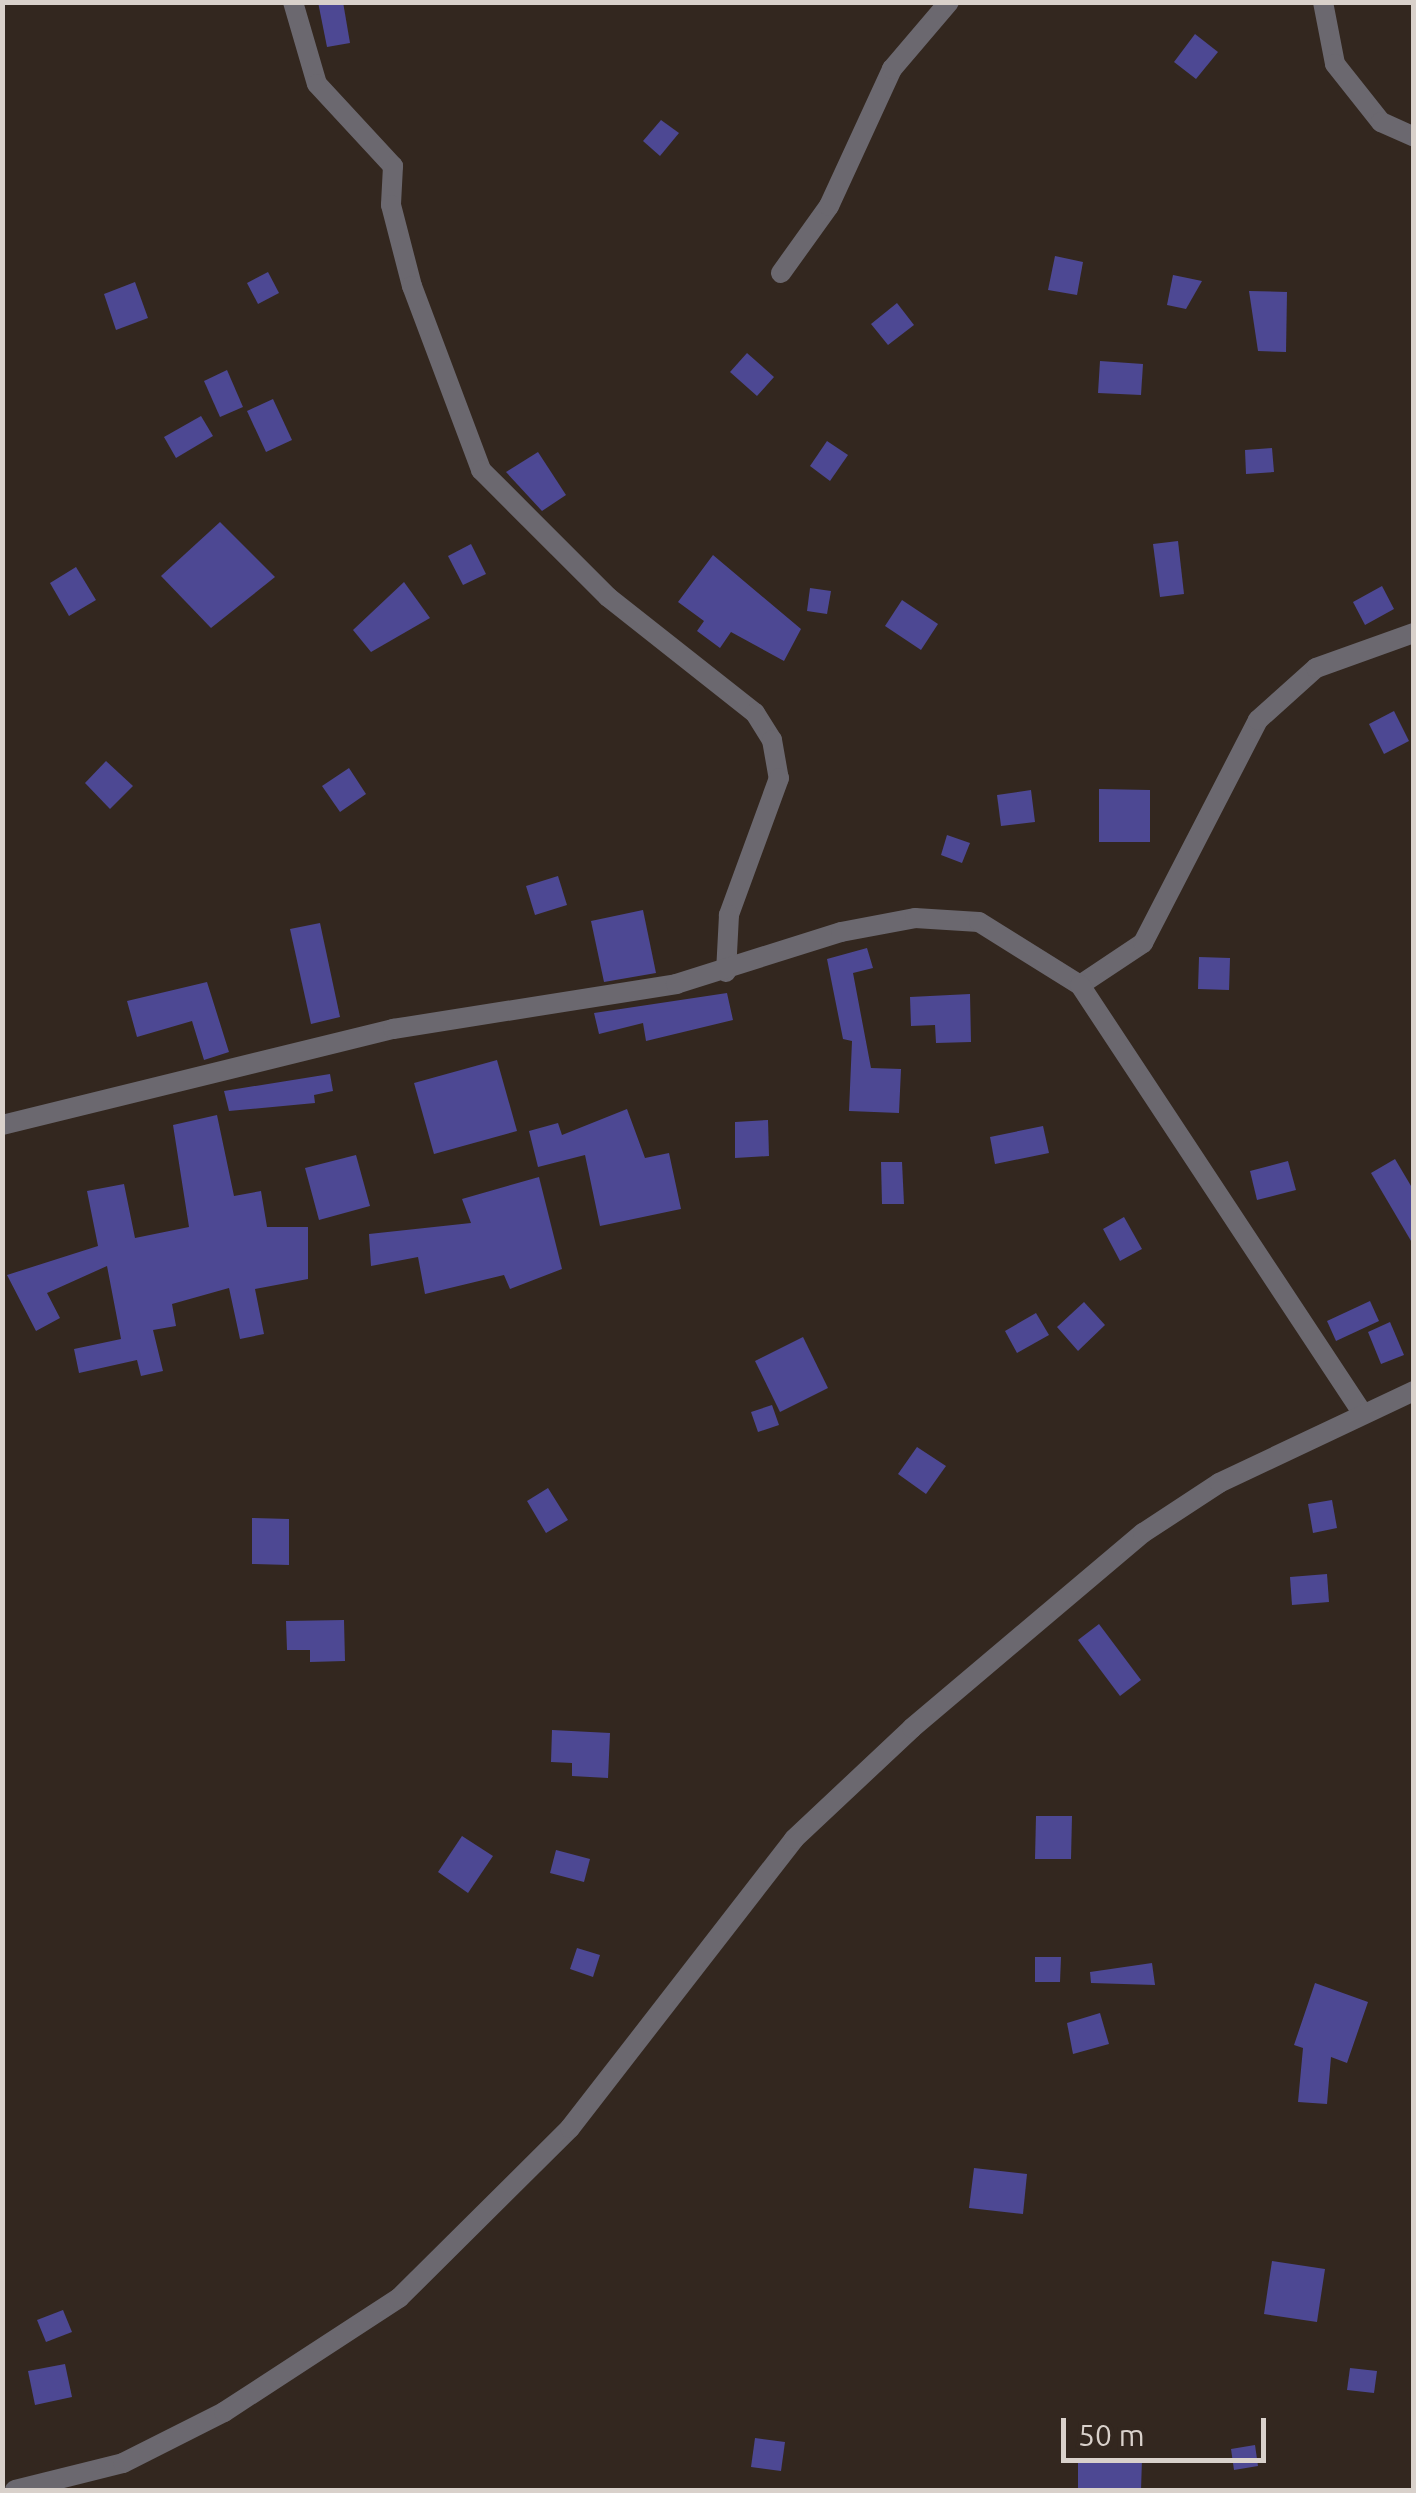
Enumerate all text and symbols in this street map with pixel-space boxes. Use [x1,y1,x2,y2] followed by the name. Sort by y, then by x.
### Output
[1066,2398,1271,2460] scale bar
[1078,2418,1145,2452] text: 50 m

